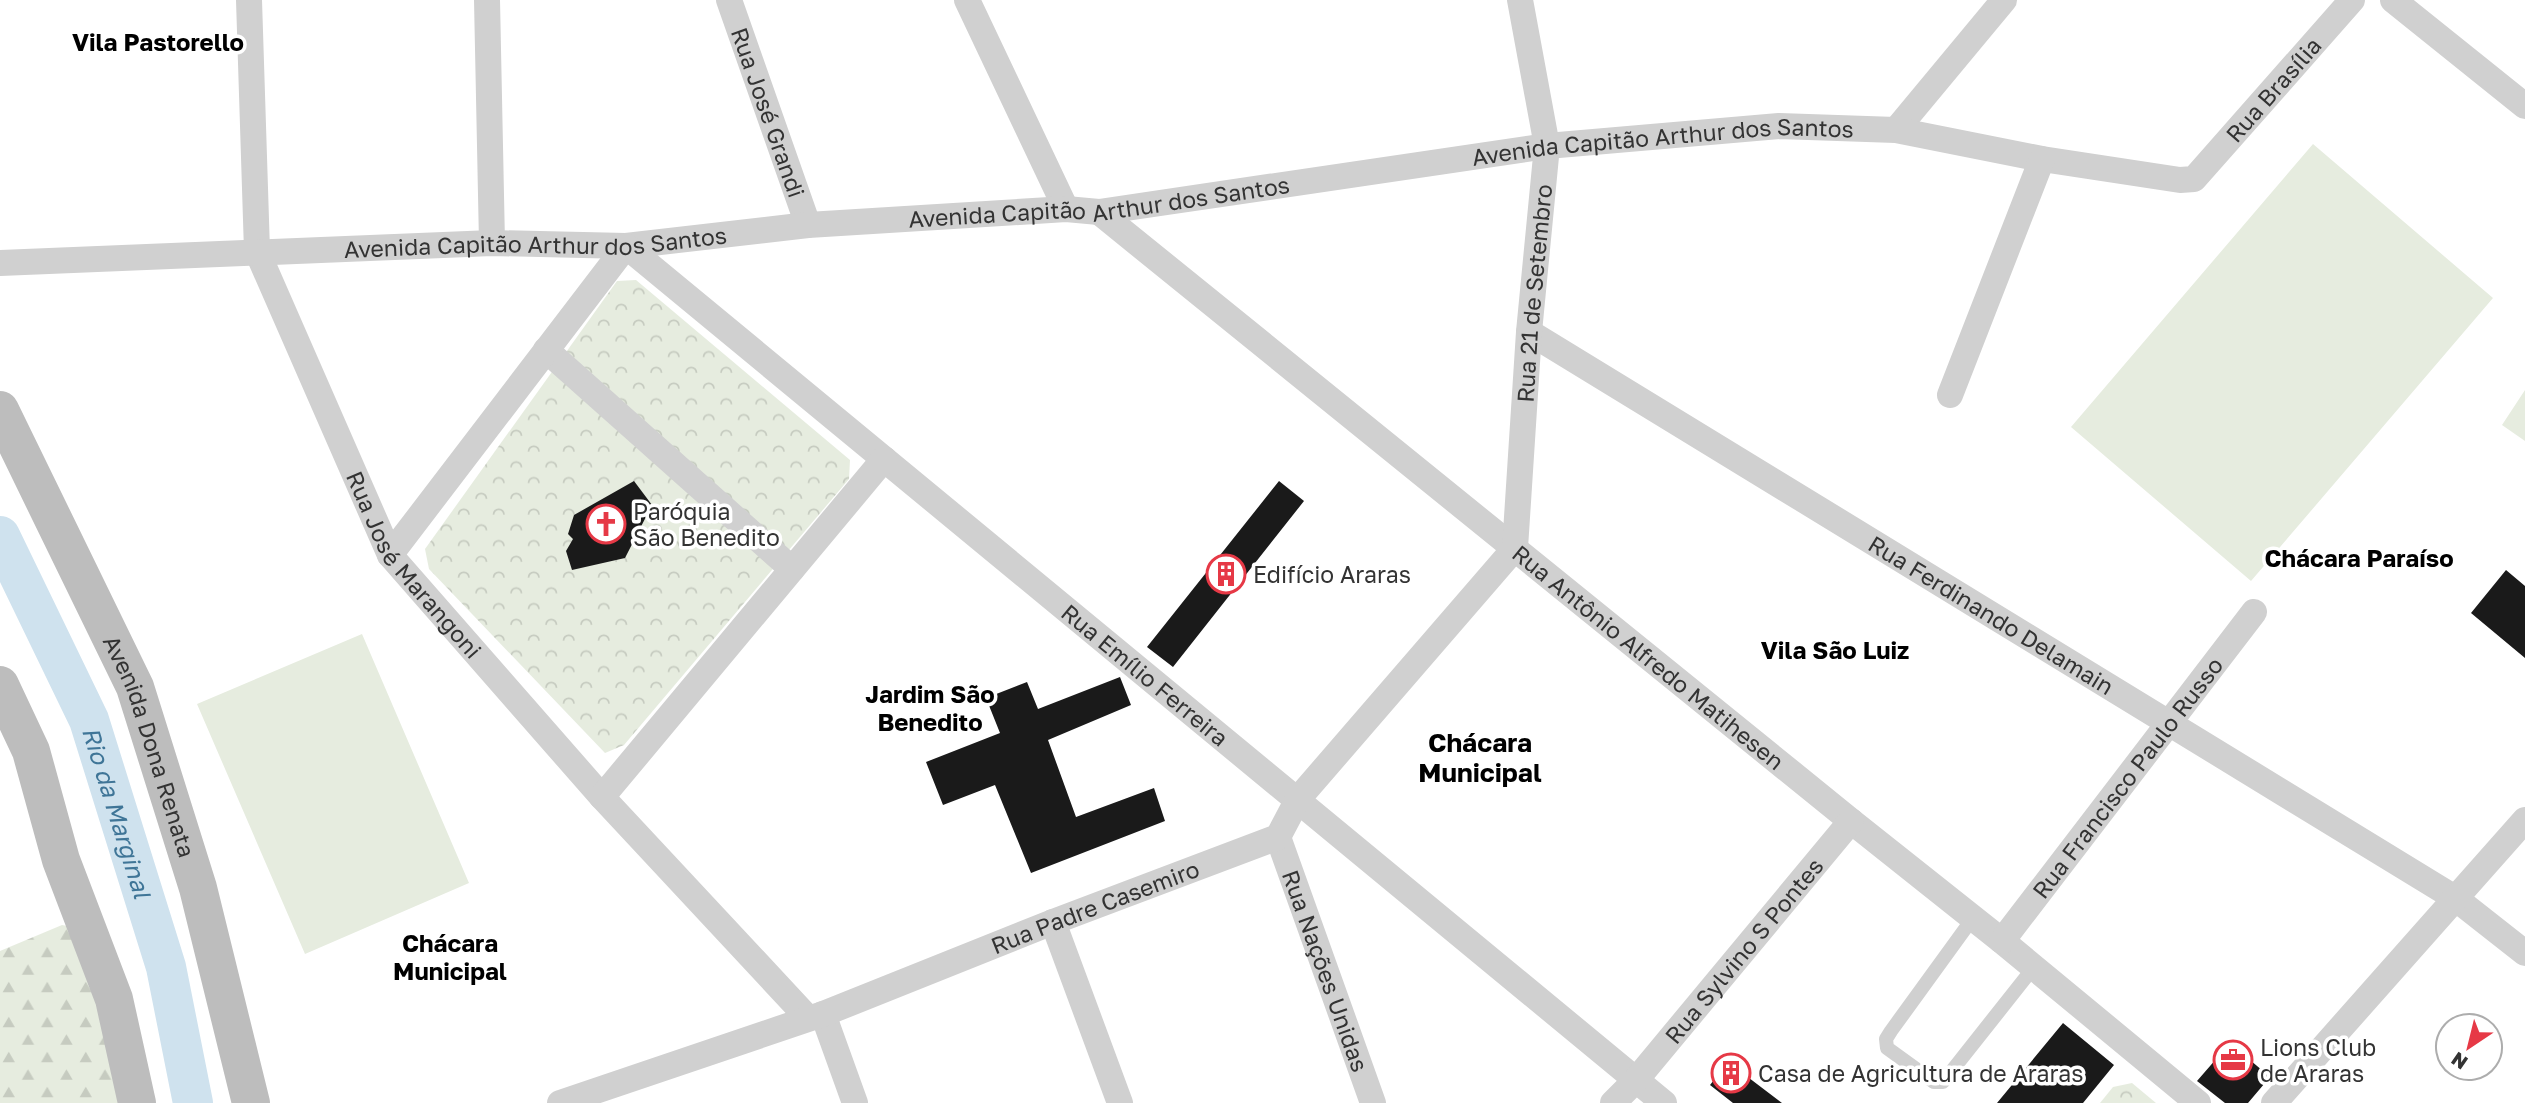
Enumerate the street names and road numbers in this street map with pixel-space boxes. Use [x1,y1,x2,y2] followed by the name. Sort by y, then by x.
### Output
[726,24,811,201] street label: Rua José Grandi
[2219,31,2327,148] street label: Rua Brasília
[1470,112,1854,171] street label: Avenida Capitão Arthur dos Santos
[908,170,1291,233] street label: Avenida Capitão Arthur dos Santos
[1510,183,1557,403] street label: Rua 21 de Setembro
[343,220,728,263] street label: Avenida Capitão Arthur dos Santos
[341,467,488,664] street label: Rua José Marangoni
[1864,529,2119,700] street label: Rua Ferdinando Delamain
[1507,539,1790,775] street label: Rua Antônio Alfredo Matihesen
[1056,598,1234,752] street label: Rua Emílio Ferreira
[98,631,202,861] street label: Avenida Dona Renata
[2026,651,2228,904] street label: Rua Francisco Paulo Russo
[1659,852,1829,1049] street label: Rua Sylvino S Pontes
[987,854,1203,959] street label: Rua Padre Casemiro
[1277,866,1375,1075] street label: Rua Nações Unidas

